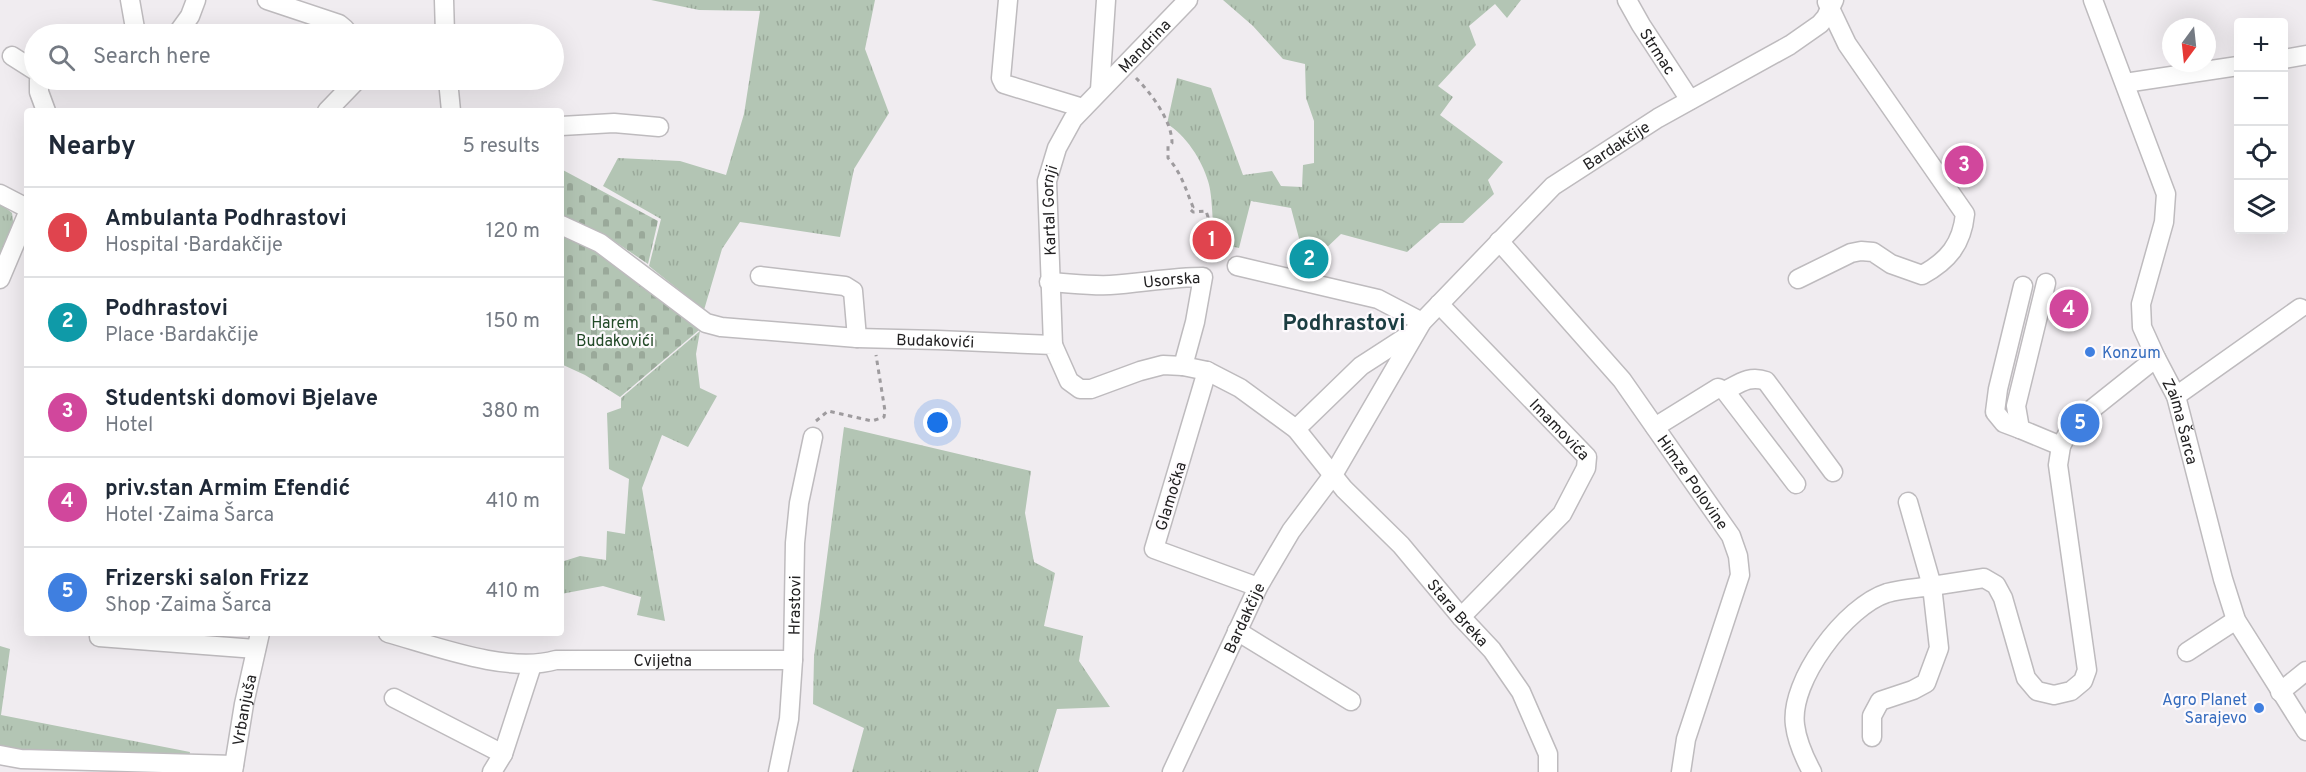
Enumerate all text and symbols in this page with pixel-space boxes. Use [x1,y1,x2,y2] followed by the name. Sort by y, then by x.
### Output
[1115,16,1176,78] street label: Mandrina
[2162,18,2216,72] north arrow
[2234,18,2288,234] map controls
[2234,18,2288,72] button: +
[24,24,564,90] search box
[1634,25,1679,79] street label: Strmac
[45,41,78,74] icon: search
[93,44,211,71] text: Search here
[2234,72,2288,126] button: −
[1580,118,1654,176] street label: Bardakčije
[2234,126,2288,180] button: locate
[48,131,136,164] text: Nearby
[463,134,540,160] text: 5 results
[1944,142,1984,188] pin: 3
[1039,163,1063,256] street label: Kartal Gornji
[2234,180,2288,234] button: layers
[105,206,347,233] text: Ambulanta Podhrastovi
[1192,218,1232,262] pin: 1
[64,219,72,245] text: 1
[486,219,540,245] text: 120 m
[105,233,283,259] text: Hospital · Bardakčije
[1290,236,1328,282] pin: 2
[1142,269,1200,294] street label: Usorska
[2050,286,2088,332] pin: 4
[105,296,228,323] text: Podhrastovi
[61,309,74,335] text: 2
[486,309,540,335] text: 150 m
[1282,311,1406,338] district label: Podhrastovi
[576,314,654,352] park label: Harem Budakovići
[105,323,259,349] text: Place · Bardakčije
[896,331,975,354] street label: Budakovići
[2102,344,2161,364] place label: Konzum
[2083,345,2097,359] marker: Konzum
[2157,375,2201,467] street label: Zaima Šarca
[105,386,378,413] text: Studentski domovi Bjelave
[1524,395,1593,465] street label: Imamovića
[62,399,74,425] text: 3
[481,399,540,425] text: 380 m
[2060,400,2100,446] pin: 5
[923,408,952,437] your location
[105,413,153,439] text: Hotel
[1652,432,1732,535] street label: Himze Polovine
[1152,460,1192,534] street label: Glamočka
[105,476,350,503] text: priv.stan Armim Efendić
[61,489,74,515] text: 4
[486,489,540,515] text: 410 m
[105,503,274,529] text: Hotel · Zaima Šarca
[105,566,309,593] text: Frizerski salon Frizz
[785,575,806,635] street label: Hrastovi
[1422,576,1492,652] street label: Stara Breka
[61,579,74,605] text: 5
[486,579,540,605] text: 410 m
[1220,580,1270,657] street label: Bardakčije
[105,593,272,619] text: Shop · Zaima Šarca
[634,652,692,672] street label: Cvijetna
[229,673,262,747] street label: Vrbanjuša
[2162,691,2247,729] place label: Agro Planet Sarajevo
[2252,701,2266,715] marker: Agro Planet Sarajevo

